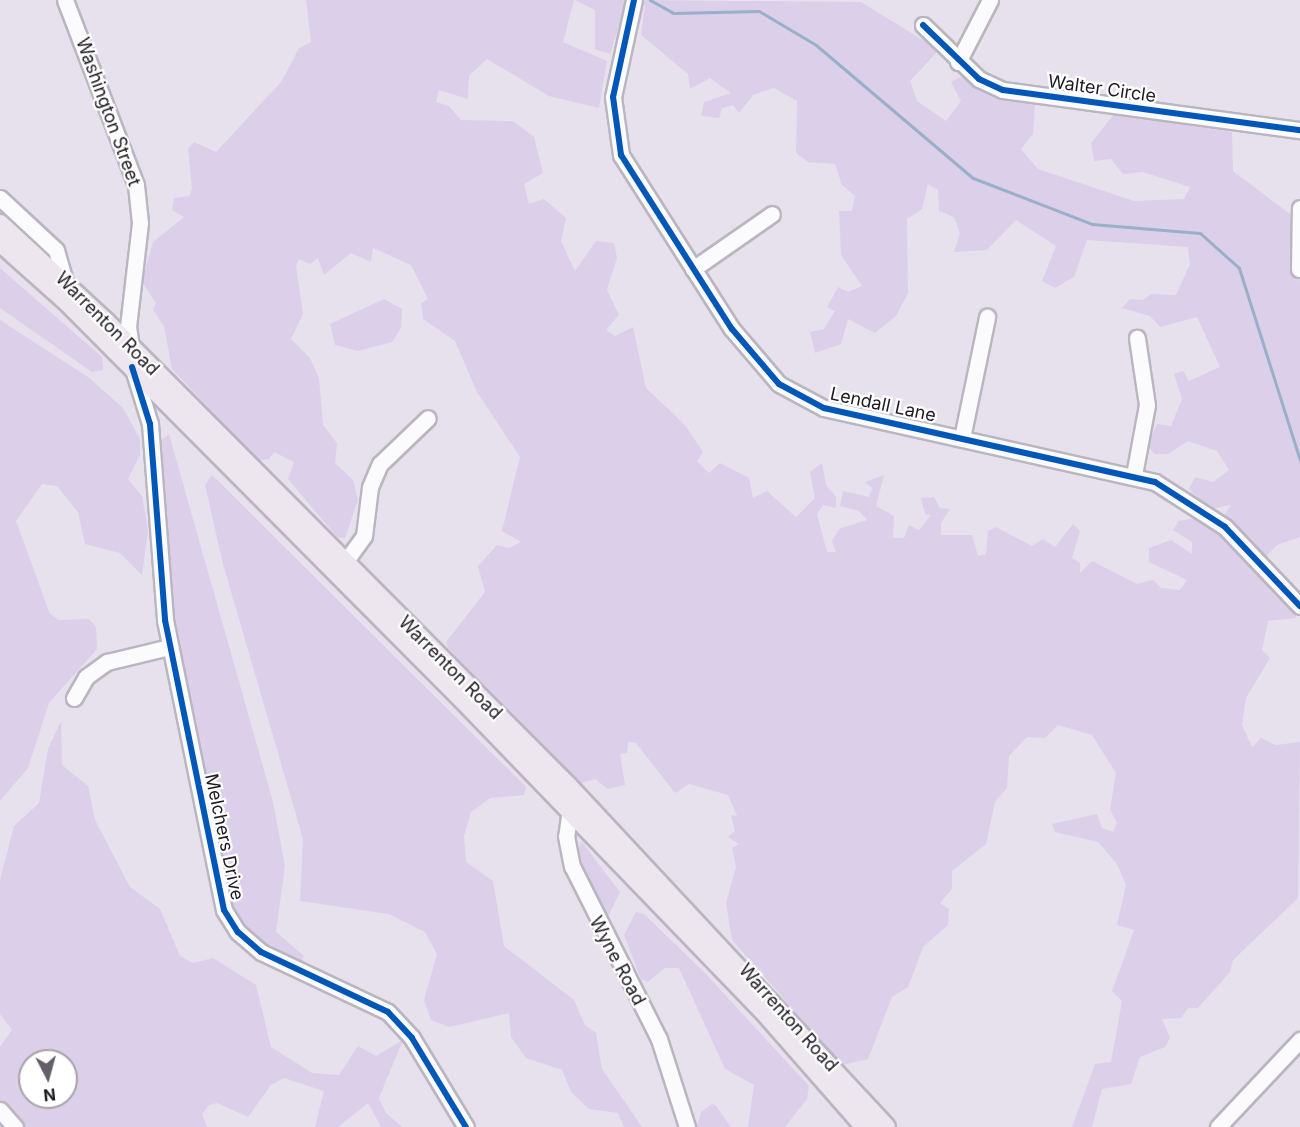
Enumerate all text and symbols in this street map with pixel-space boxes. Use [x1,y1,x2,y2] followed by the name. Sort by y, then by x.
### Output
[71,35,145,189] street label: Washington Street
[1047,71,1157,107] street label: Walter Circle
[51,268,163,380] street label: Warrenton Road
[828,383,938,427] street label: Lendall Lane
[394,612,506,724] street label: Warrenton Road
[200,772,248,902] street label: Melchers Drive
[585,913,649,1009] street label: Wyne Road
[734,960,842,1076] street label: Warrenton Road
[18,1049,78,1109] north arrow
[43,1084,57,1105] text: N

